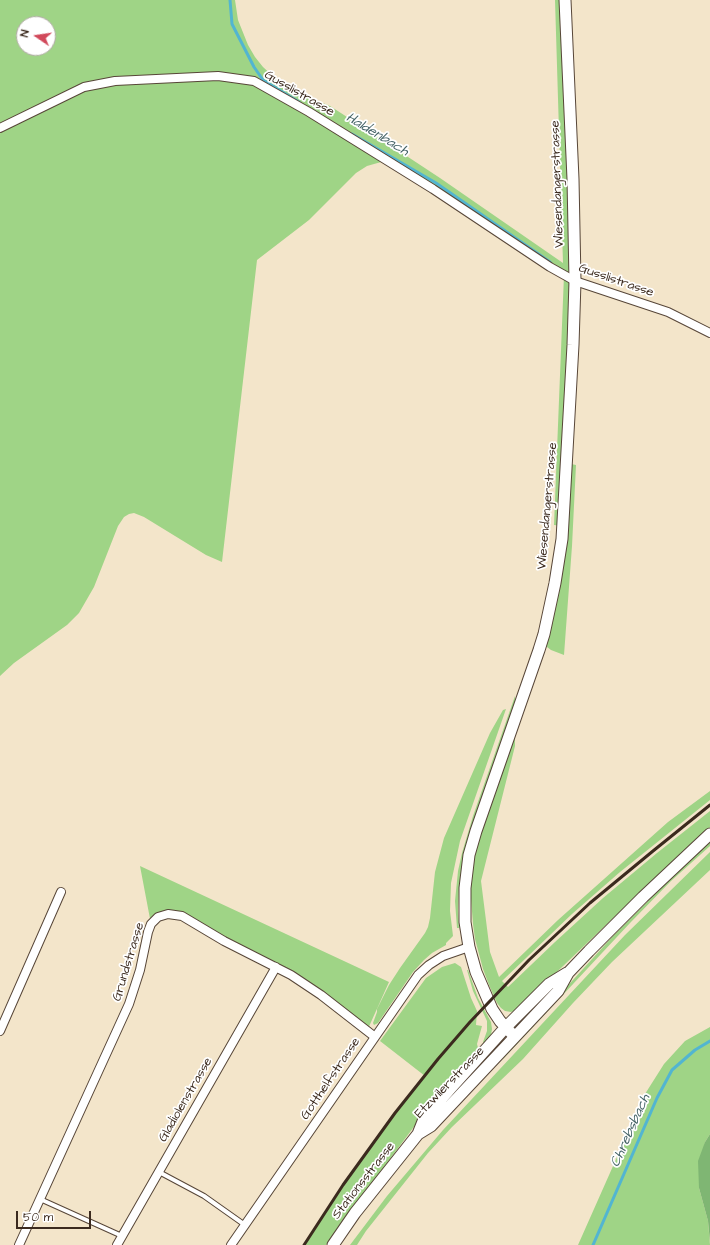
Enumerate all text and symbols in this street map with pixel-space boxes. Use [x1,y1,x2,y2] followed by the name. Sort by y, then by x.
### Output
[16,16,56,56] north arrow
[17,28,33,38] text: N
[261,68,337,120] street label: Gusslistrasse
[343,110,411,160] water label: Haldenbach
[548,120,568,248] street label: Wiesendangerstrasse
[576,261,656,301] street label: Gusslistrasse
[535,442,561,570] street label: Wiesendangerstrasse
[110,921,148,1003] street label: Grundstrasse
[298,1035,364,1123] street label: Gotthelfstrasse
[412,1044,488,1122] street label: Etzwilerstrasse
[156,1055,216,1145] street label: Gladiolenstrasse
[608,1092,654,1170] water label: Chrebsbach
[329,1139,399,1223] street label: Stationsstrasse
[18,1203,93,1229] scale bar
[23,1209,53,1226] text: 50 m

